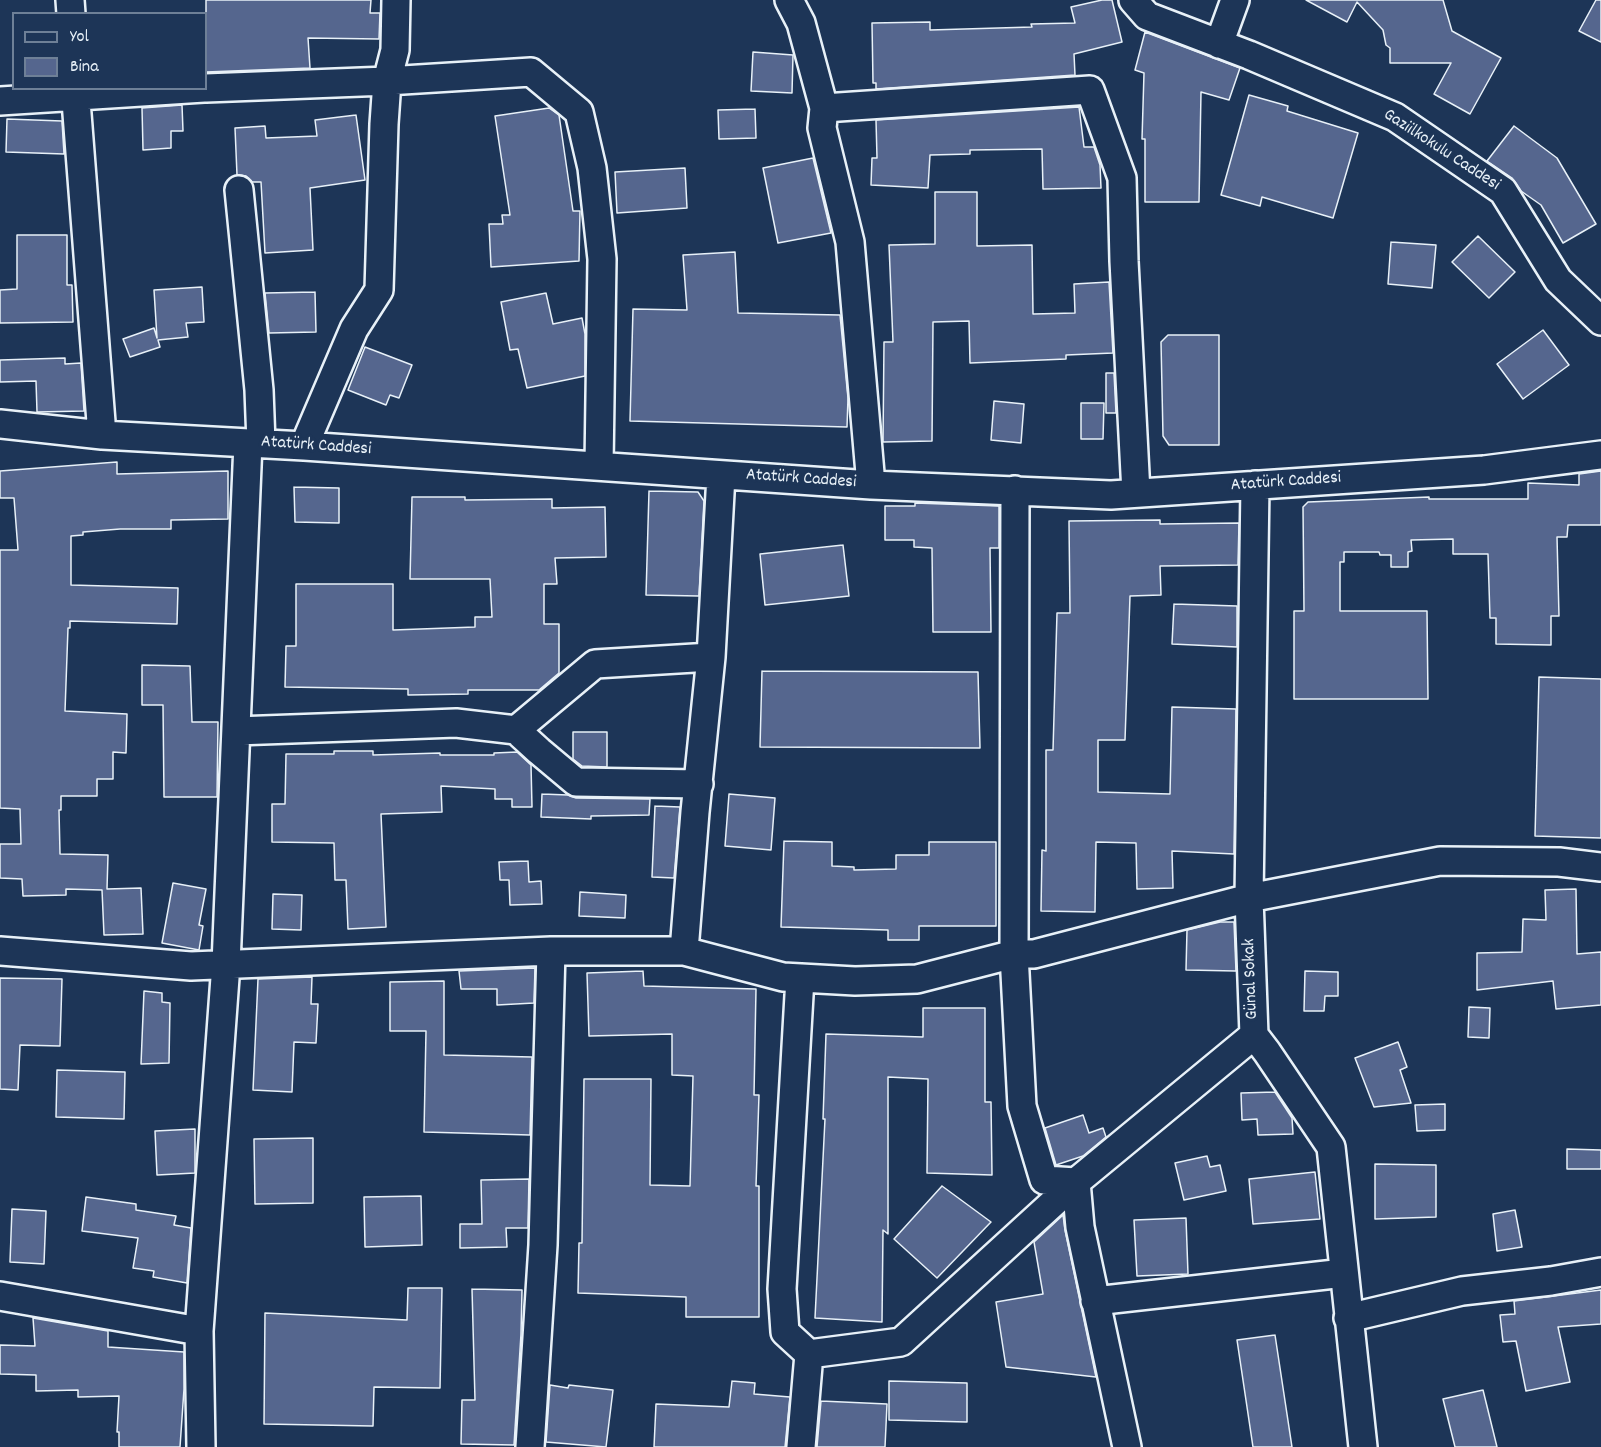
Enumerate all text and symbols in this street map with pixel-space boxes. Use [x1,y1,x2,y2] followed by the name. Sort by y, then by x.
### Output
[12,12,207,90] legend
[70,25,89,50] text: Yol
[70,55,99,80] text: Bina
[1379,105,1503,197] street label: Gaziilkokulu Caddesi
[260,432,372,462] street label: Atatürk Caddesi
[745,465,857,495] street label: Atatürk Caddesi
[1230,468,1342,498] street label: Atatürk Caddesi
[1240,938,1264,1020] street label: Günal Sokak

